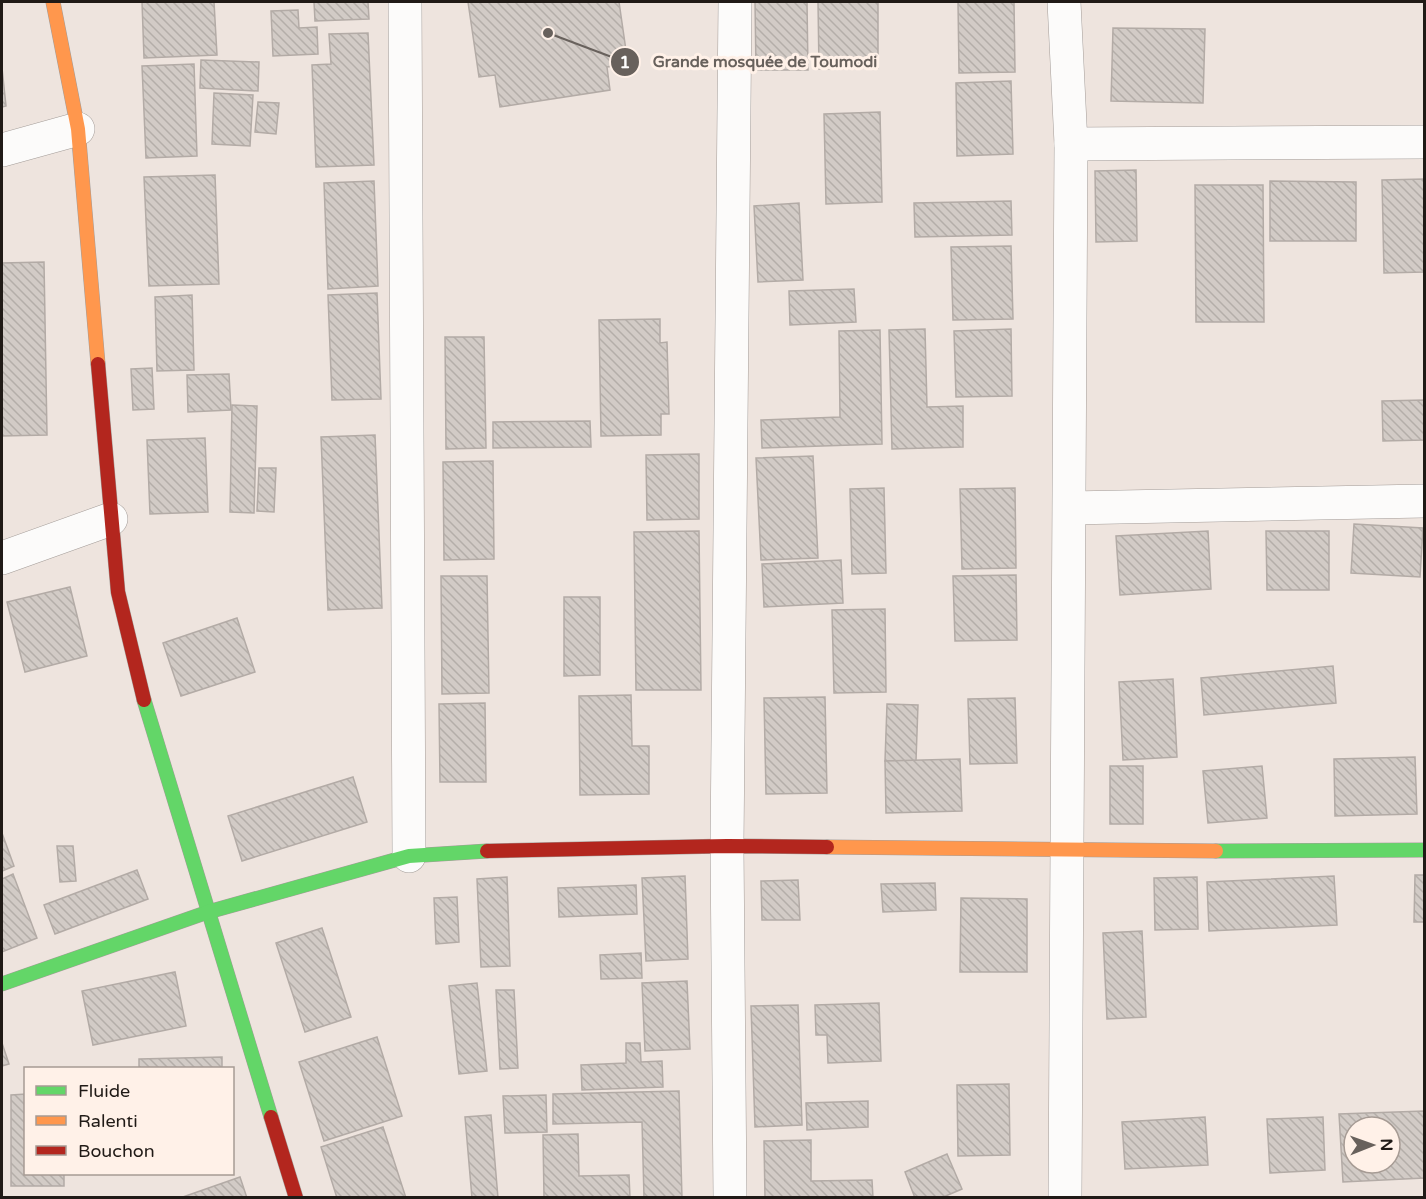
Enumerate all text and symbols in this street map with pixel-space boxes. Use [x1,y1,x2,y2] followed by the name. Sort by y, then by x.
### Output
[610,45,889,79] callout: Grande mosquée de Toumodi
[619,51,631,73] text: 1
[653,52,877,72] text: Grande mosquée de Toumodi
[24,1067,234,1175] legend
[78,1080,130,1102] text: Fluide
[78,1110,138,1132] text: Ralenti
[1342,1115,1402,1175] north arrow
[1376,1138,1396,1151] text: N
[78,1140,155,1162] text: Bouchon

